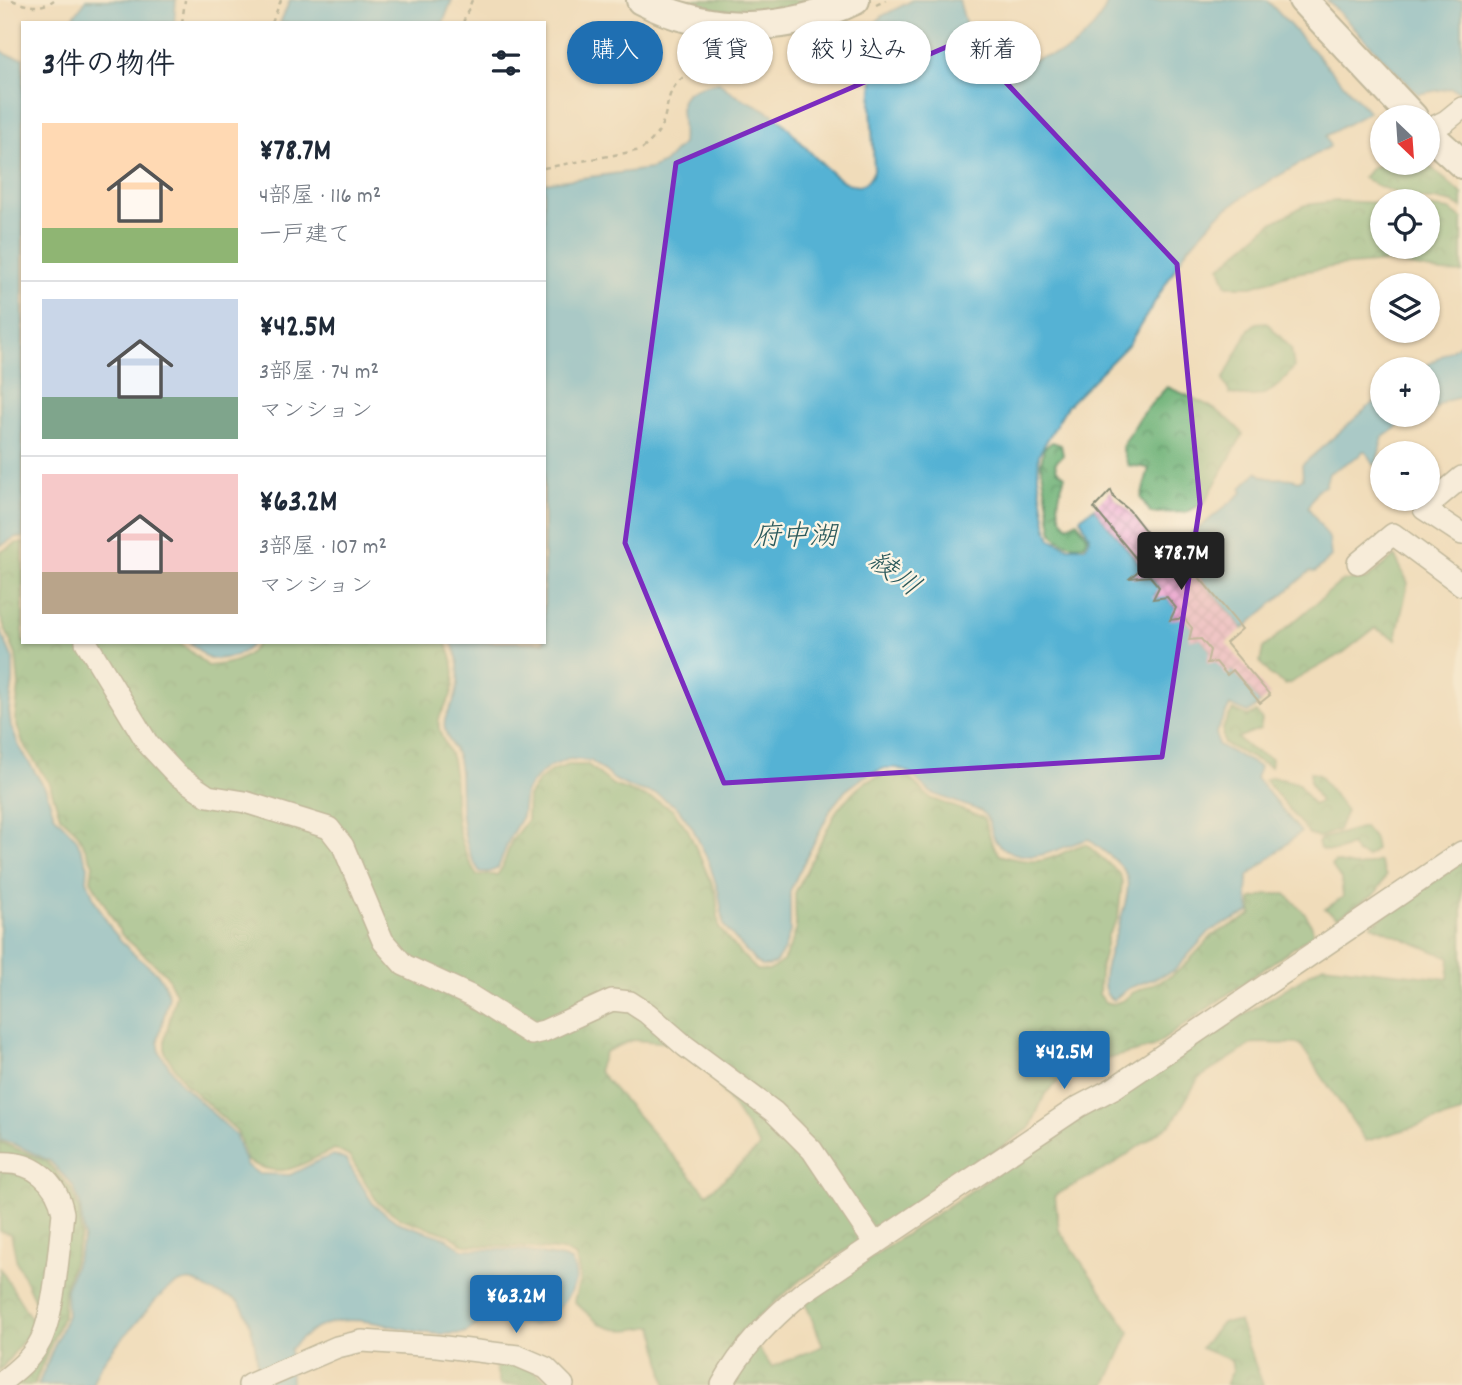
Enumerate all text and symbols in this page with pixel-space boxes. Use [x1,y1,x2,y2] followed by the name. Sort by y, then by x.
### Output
[567,21,663,84] chip: 購入
[677,21,773,84] chip: 賃貸
[787,21,931,84] chip: 絞り込み
[945,21,1041,84] chip: 新着
[487,44,525,82] icon: filters
[42,46,175,89] text: 3件の物件
[1370,105,1440,175] north arrow
[1370,105,1440,511] map controls
[259,132,331,175] text: ¥78.7M
[98,151,182,235] icon: home
[259,181,381,214] text: 4部屋 · 116 m²
[1370,189,1440,259] button: locate
[259,220,351,253] text: 一戸建て
[1370,273,1440,343] button: layers
[259,308,336,351] text: ¥42.5M
[98,327,182,411] icon: home
[259,357,379,390] text: 3部屋 · 74 m²
[1370,357,1440,427] button: +
[259,396,373,429] text: マンション
[1370,441,1440,511] button: −
[259,483,337,526] text: ¥63.2M
[98,502,182,586] icon: home
[753,519,839,559] water label: 府中湖
[259,532,387,565] text: 3部屋 · 107 m²
[1124,532,1238,592] pin: ¥78.7M
[1153,538,1209,571] text: ¥78.7M
[859,543,927,609] water label: 綾川
[259,571,373,604] text: マンション
[1007,1032,1121,1091] pin: ¥42.5M
[1035,1037,1093,1070] text: ¥42.5M
[459,1276,573,1335] pin: ¥63.2M
[486,1281,546,1314] text: ¥63.2M

